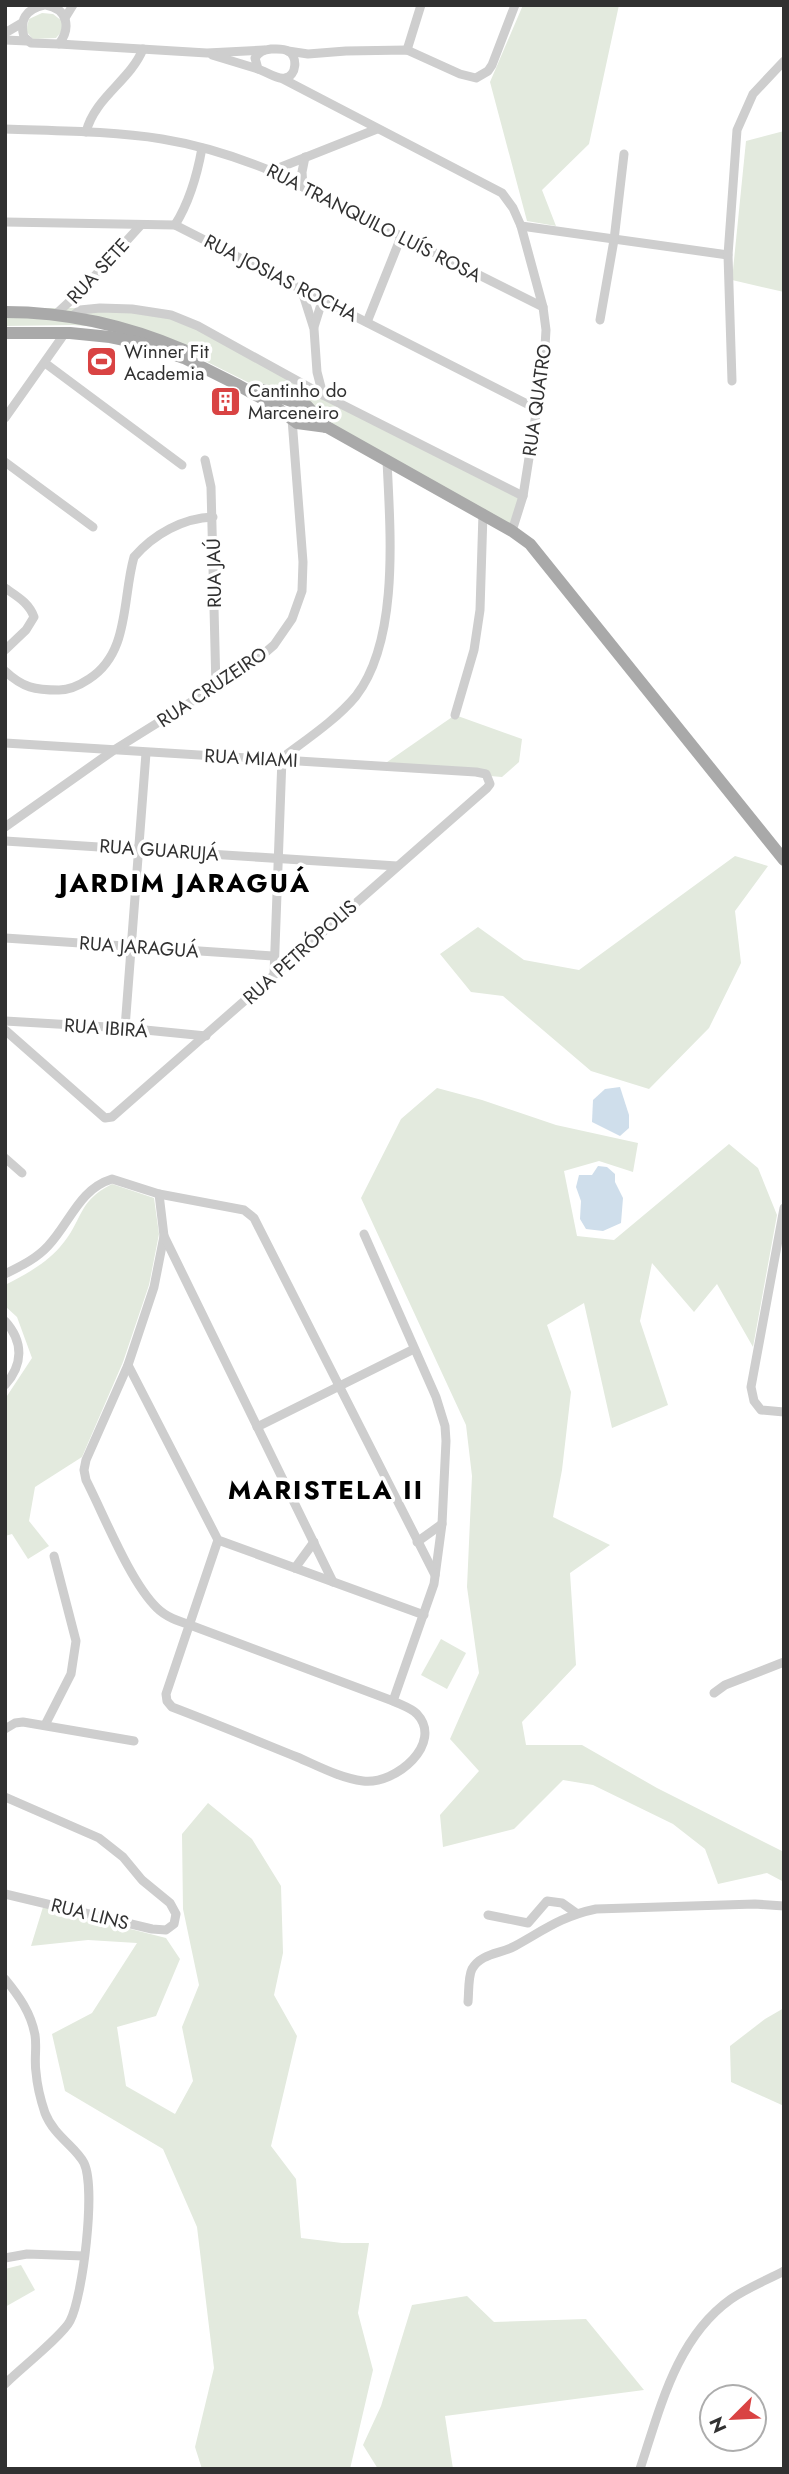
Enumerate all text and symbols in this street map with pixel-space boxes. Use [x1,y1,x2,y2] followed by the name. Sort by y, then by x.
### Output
[262,157,486,289] street label: RUA TRANQUILO LUÍS ROSA
[200,228,363,329] street label: RUA JOSIAS ROCHA
[61,232,135,310] street label: RUA SETE
[124,338,209,387] place label: Winner Fit Academia
[516,342,558,458] street label: RUA QUATRO
[84,345,118,379] sports icon: Winner Fit Academia
[248,377,347,426] place label: Cantinho do Marceneiro
[208,384,242,418] building icon: Cantinho do Marceneiro
[200,538,228,608] street label: RUA JAÚ
[152,640,272,734] street label: RUA CRUZEIRO
[204,742,298,774] street label: RUA MIAMI
[98,832,220,868] street label: RUA GUARUJÁ
[54,864,311,902] district label: JARDIM JARAGUÁ
[237,893,363,1011] street label: RUA PETRÓPOLIS
[78,929,200,965] street label: RUA JARAGUÁ
[63,1012,149,1044] street label: RUA IBIRÁ
[228,1471,424,1509] district label: MARISTELA II
[48,1891,132,1937] street label: RUA LINS
[698,2383,768,2453] north arrow
[703,2412,733,2437] text: N

